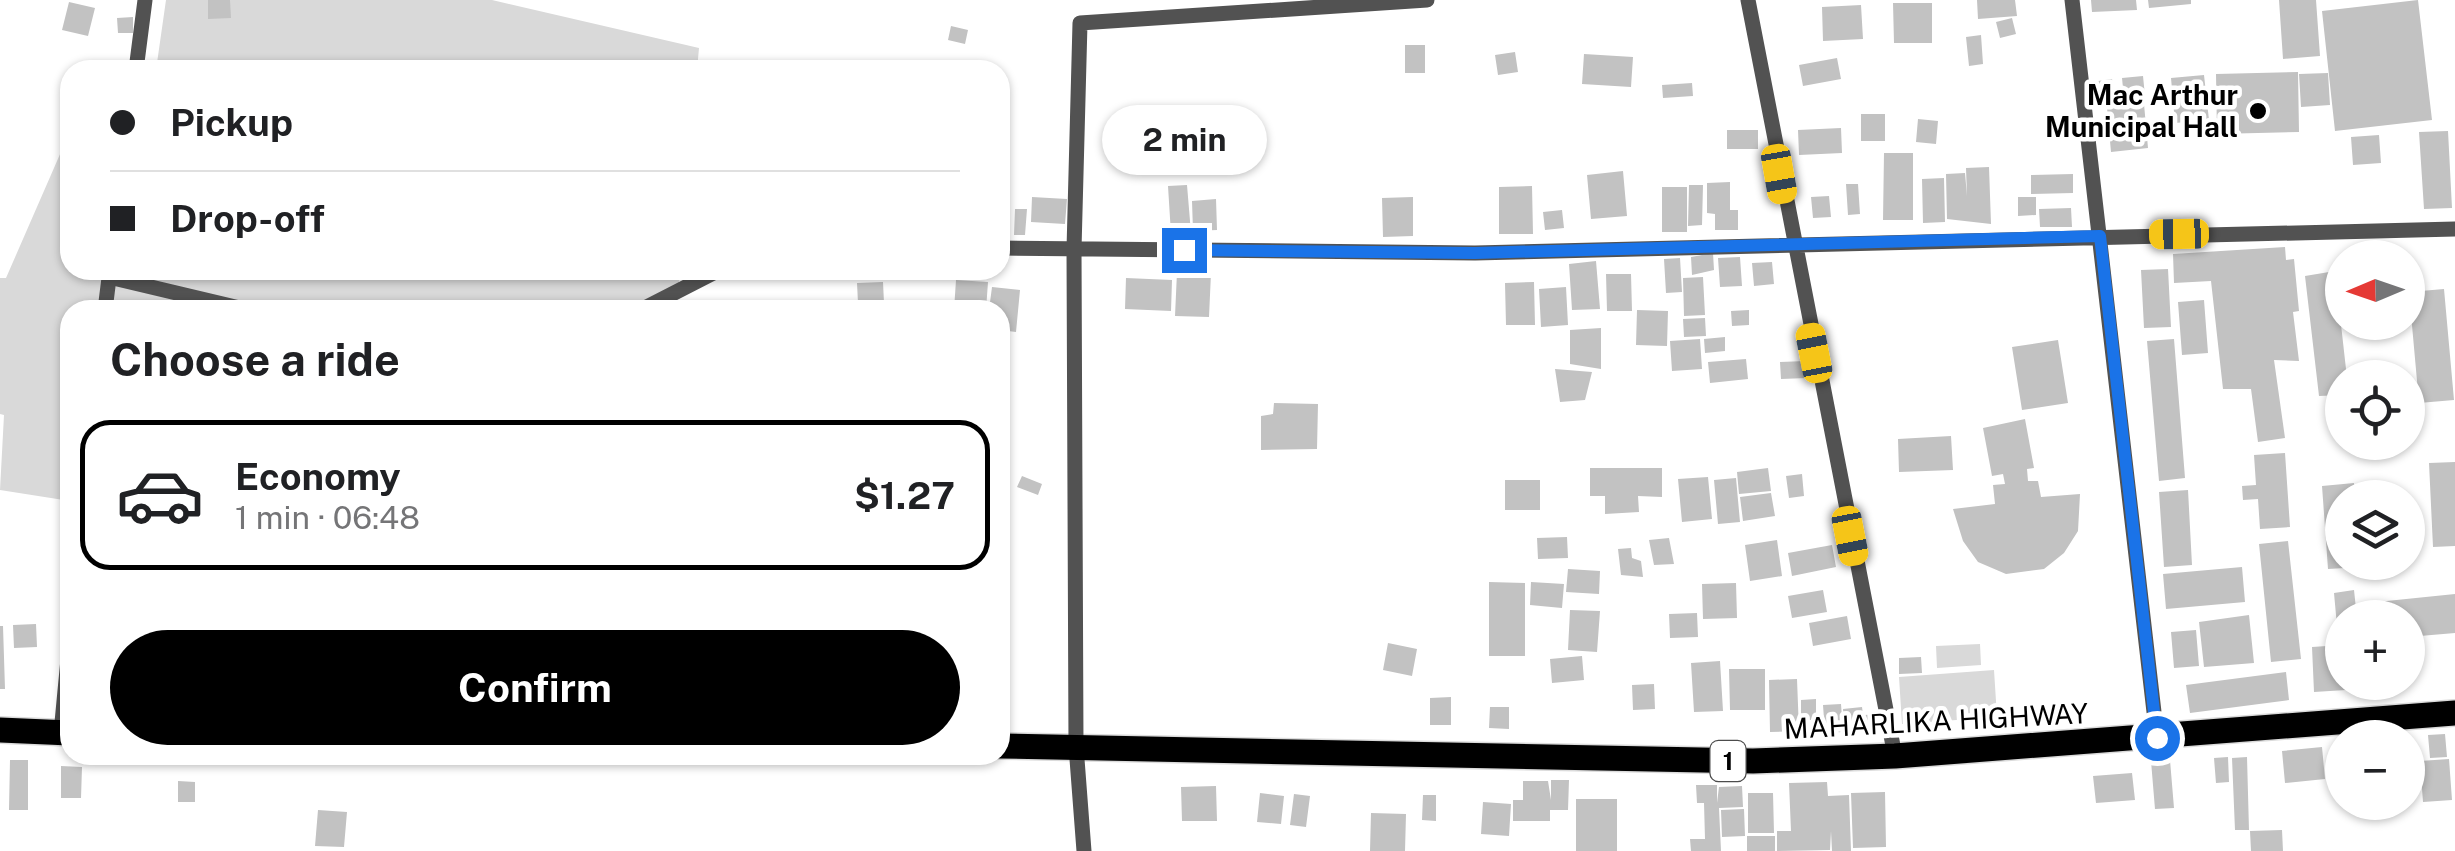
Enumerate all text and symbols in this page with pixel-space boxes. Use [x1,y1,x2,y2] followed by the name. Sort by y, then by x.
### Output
[2045,78,2238,143] place label: Mac Arthur Municipal Hall
[170,100,293,145] text: Pickup
[2247,100,2269,122] marker: Mac Arthur Municipal Hall
[1102,105,1266,175] callout: 2 min
[1143,121,1226,158] text: 2 min
[1759,142,1799,206] car
[170,196,325,241] text: Drop-off
[2149,218,2209,250] car
[1162,228,1207,273] route end
[2325,240,2425,340] north arrow
[2325,240,2425,820] map controls
[1794,321,1834,385] car
[110,333,400,386] text: Choose a ride
[2325,360,2425,460] button: locate
[115,450,205,540] icon: car
[235,454,401,499] text: Economy
[854,473,955,518] text: $1.27
[2325,480,2425,580] button: layers
[235,499,420,536] text: 1 min · 06:48
[1830,504,1870,568] car
[2325,600,2425,700] button: +
[110,630,960,745] button: Confirm
[1783,696,2089,745] street label: MAHARLIKA HIGHWAY
[2135,716,2180,761] route start
[2325,720,2425,820] button: −
[1710,741,1746,781] road number: 1

